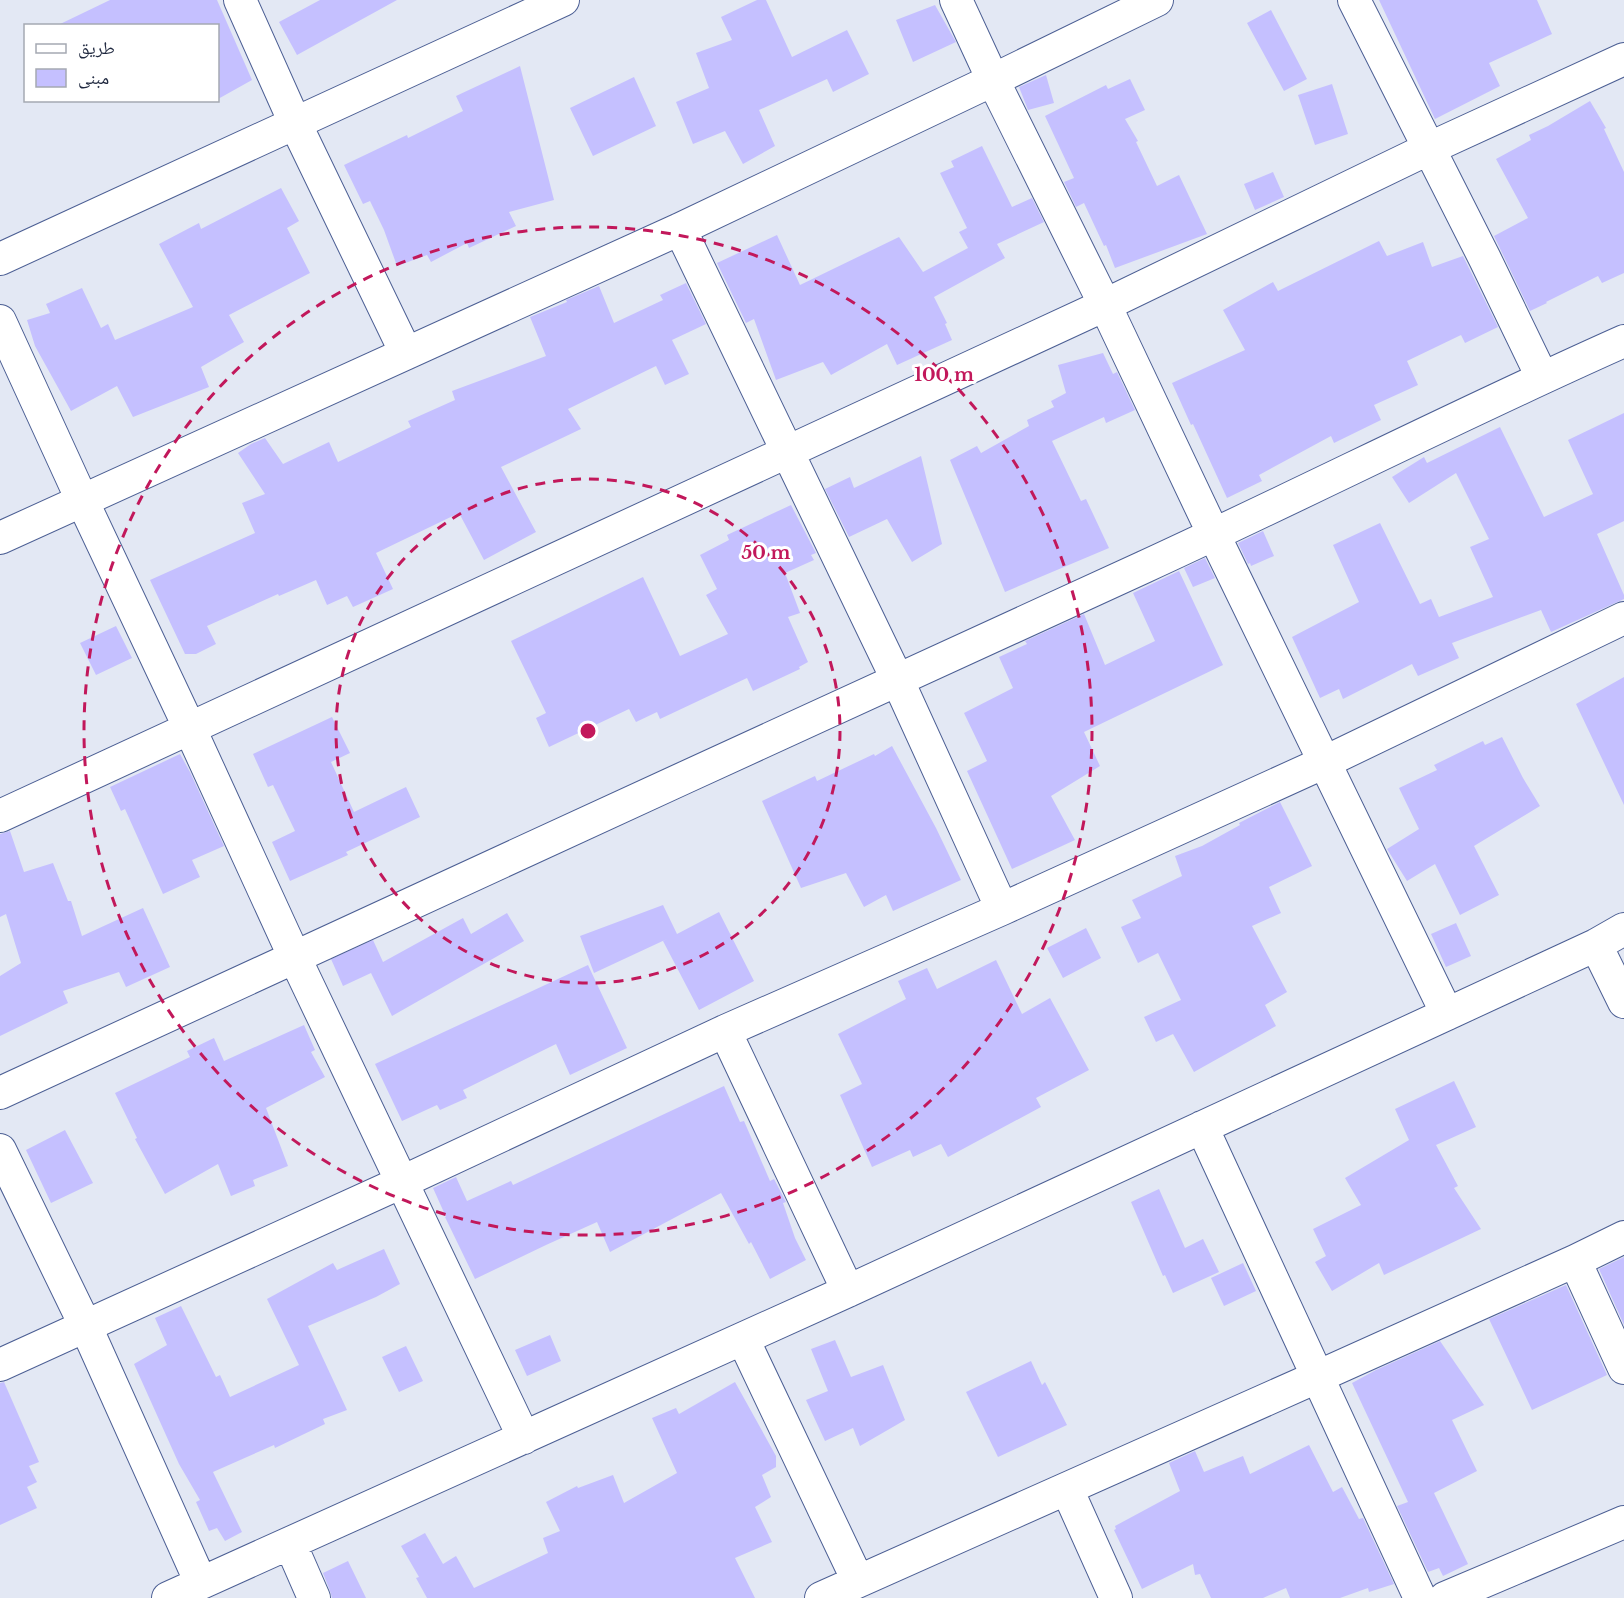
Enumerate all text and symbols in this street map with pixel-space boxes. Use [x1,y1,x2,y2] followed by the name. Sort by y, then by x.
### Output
[24,24,219,102] legend
[78,37,115,59] text: طريق
[78,67,109,89] text: مبنى
[914,364,974,386] text: 100 m
[742,542,791,564] text: 50 m
[578,721,598,741] centre of rings

